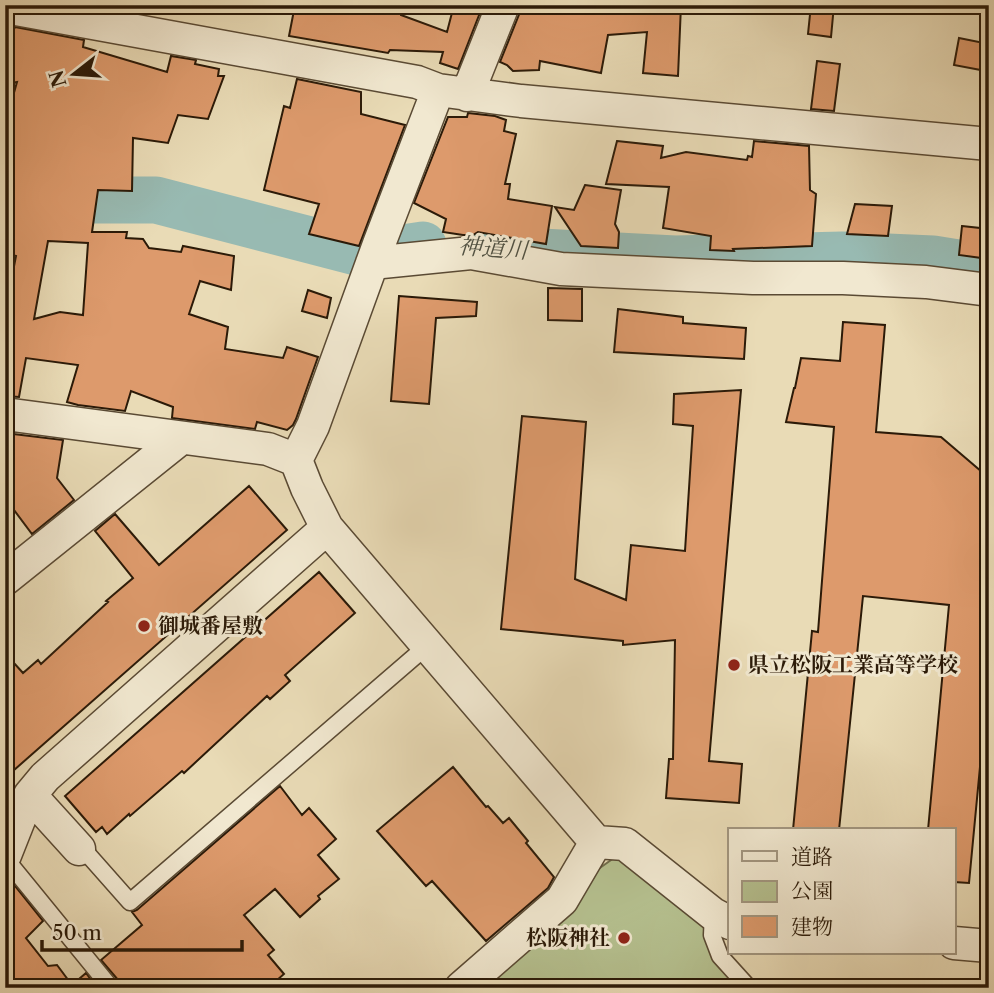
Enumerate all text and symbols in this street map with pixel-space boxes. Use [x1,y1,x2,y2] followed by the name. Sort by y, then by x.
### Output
[38,38,108,108] north arrow
[45,68,72,90] text: N
[458,232,531,265] water label: 神道川
[158,613,263,638] place label: 御城番屋敷
[136,618,152,634] marker: 御城番屋敷
[748,652,958,677] place label: 県立松阪工業高等学校
[726,657,742,673] marker: 県立松阪工業高等学校
[728,828,956,954] legend
[791,844,833,869] text: 道路
[791,878,833,903] text: 公園
[42,909,242,953] scale bar
[791,914,833,939] text: 建物
[52,920,102,945] text: 50 m
[526,925,610,950] place label: 松阪神社
[616,930,632,946] marker: 松阪神社

